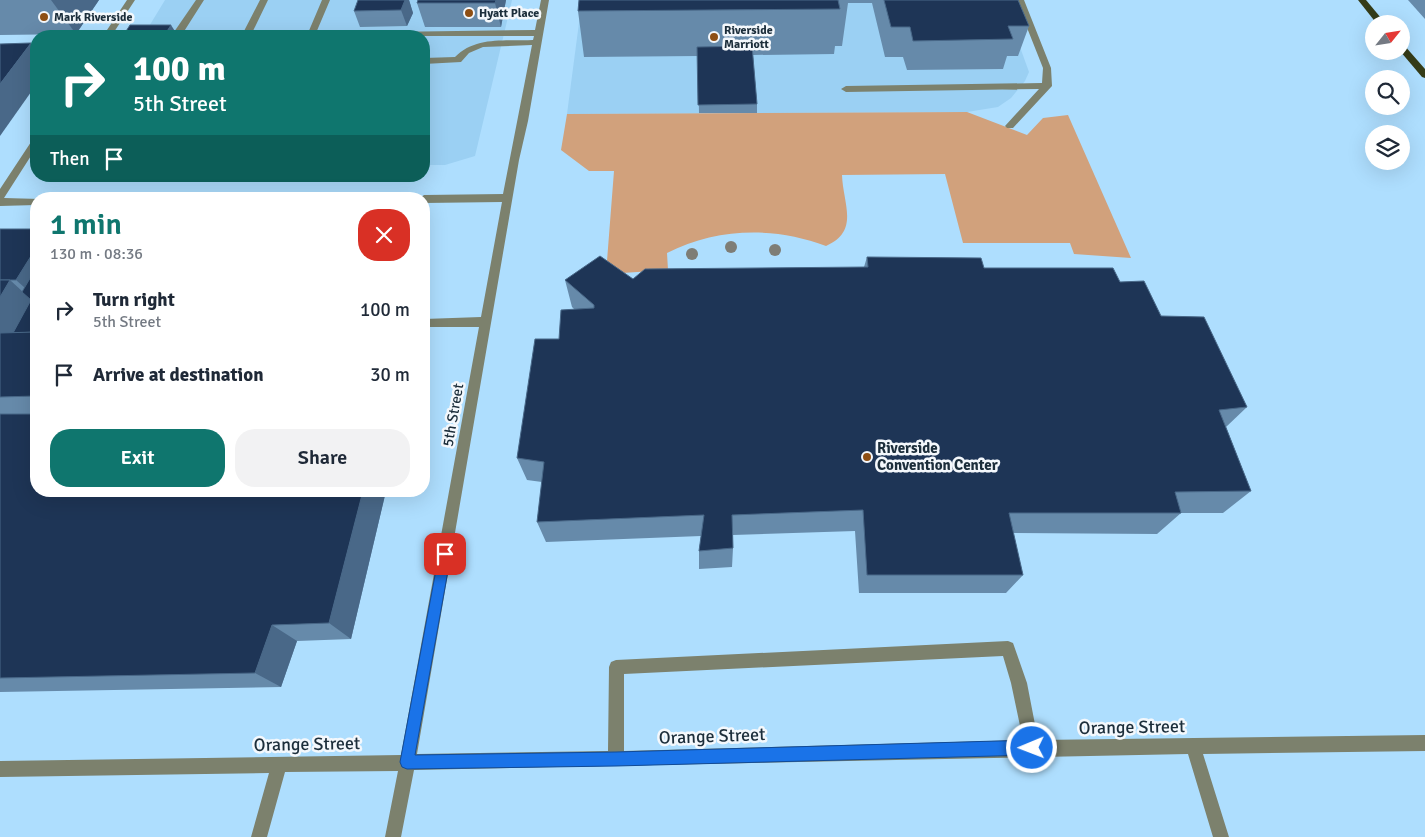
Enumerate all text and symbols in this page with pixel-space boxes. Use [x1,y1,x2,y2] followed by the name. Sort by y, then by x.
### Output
[479,6,539,21] place label: Hyatt Place
[463,7,475,19] marker: Hyatt Place
[54,10,132,25] place label: Mark Riverside
[38,11,50,23] marker: Mark Riverside
[1365,15,1410,60] north arrow
[1365,15,1410,170] map controls
[724,23,773,52] place label: Riverside Marriott
[708,31,720,43] marker: Riverside Marriott
[133,47,226,90] text: 100 m
[50,50,115,115] icon: right
[1365,70,1410,115] button: search
[133,90,227,117] text: 5th Street
[1365,125,1410,170] button: layers
[100,145,128,173] icon: arrive
[50,147,90,171] text: Then
[50,206,122,243] text: 1 min
[358,209,410,261] button: close
[50,244,143,264] text: 130 m · 08:36
[93,288,175,312] text: Turn right
[50,296,78,324] icon: right
[360,298,410,322] text: 100 m
[93,312,161,332] text: 5th Street
[50,361,78,389] icon: arrive
[93,363,264,387] text: Arrive at destination
[370,363,410,387] text: 30 m
[439,382,467,448] street label: 5th Street
[50,429,225,487] button: Exit
[235,429,410,487] button: Share
[877,439,998,474] place label: Riverside Convention Center
[861,451,873,463] marker: Riverside Convention Center
[424,533,466,575] pin
[431,540,459,568] icon: arrive
[1078,715,1186,739] street label: Orange Street
[1005,721,1057,773] position arrow
[658,723,766,749] street label: Orange Street
[253,732,361,756] street label: Orange Street

